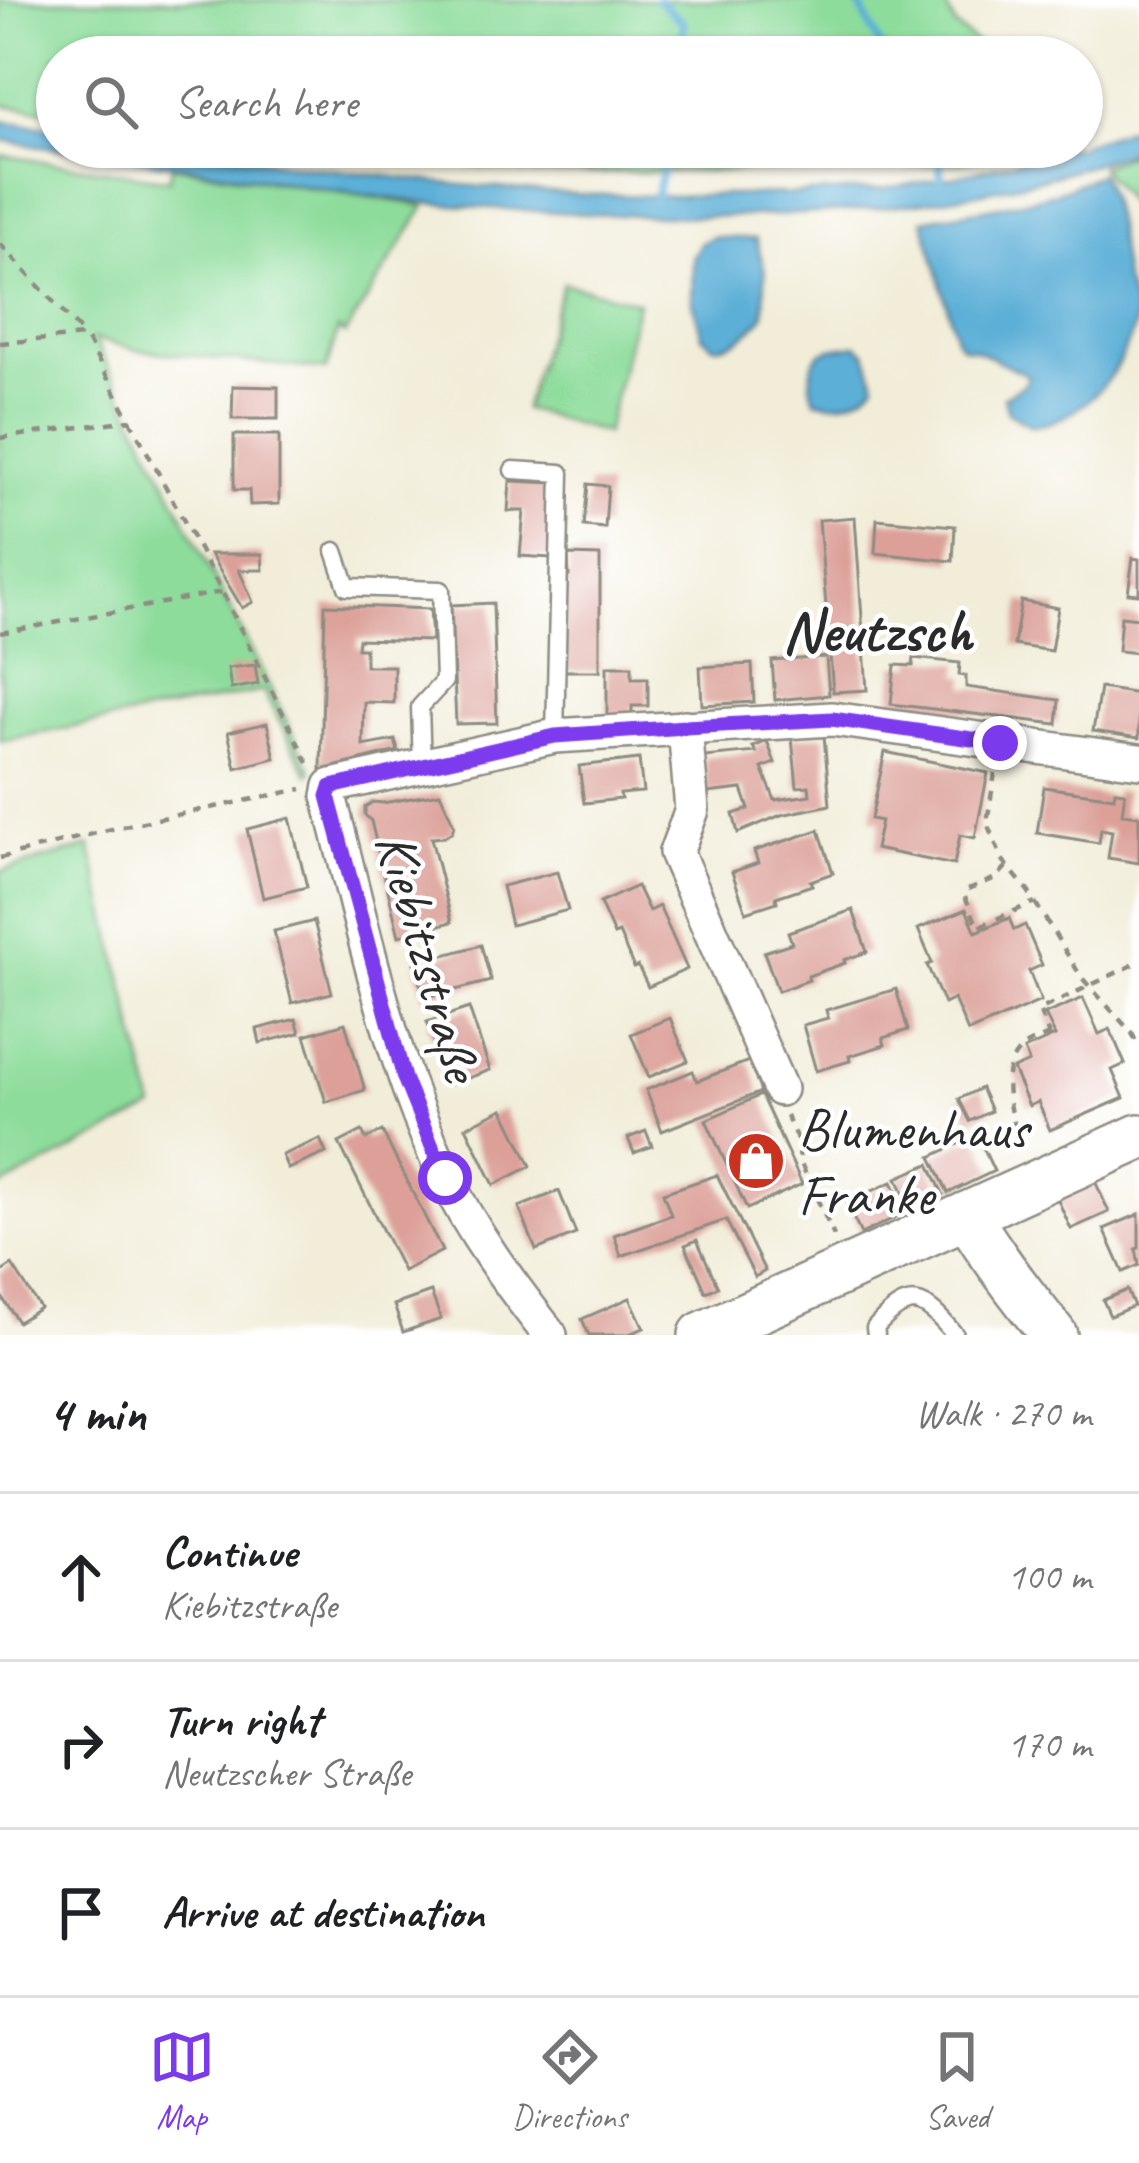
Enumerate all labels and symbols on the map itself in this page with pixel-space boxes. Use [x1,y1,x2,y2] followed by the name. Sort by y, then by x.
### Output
[782,593,974,669] district label: Neutzsch
[973,716,1027,770] route end
[359,824,500,1092] street label: Kiebitzstraße
[798,1093,1033,1231] place label: Blumenhaus Franke
[725,1130,787,1192] shop icon: Blumenhaus Franke
[418,1151,472,1205] route start

